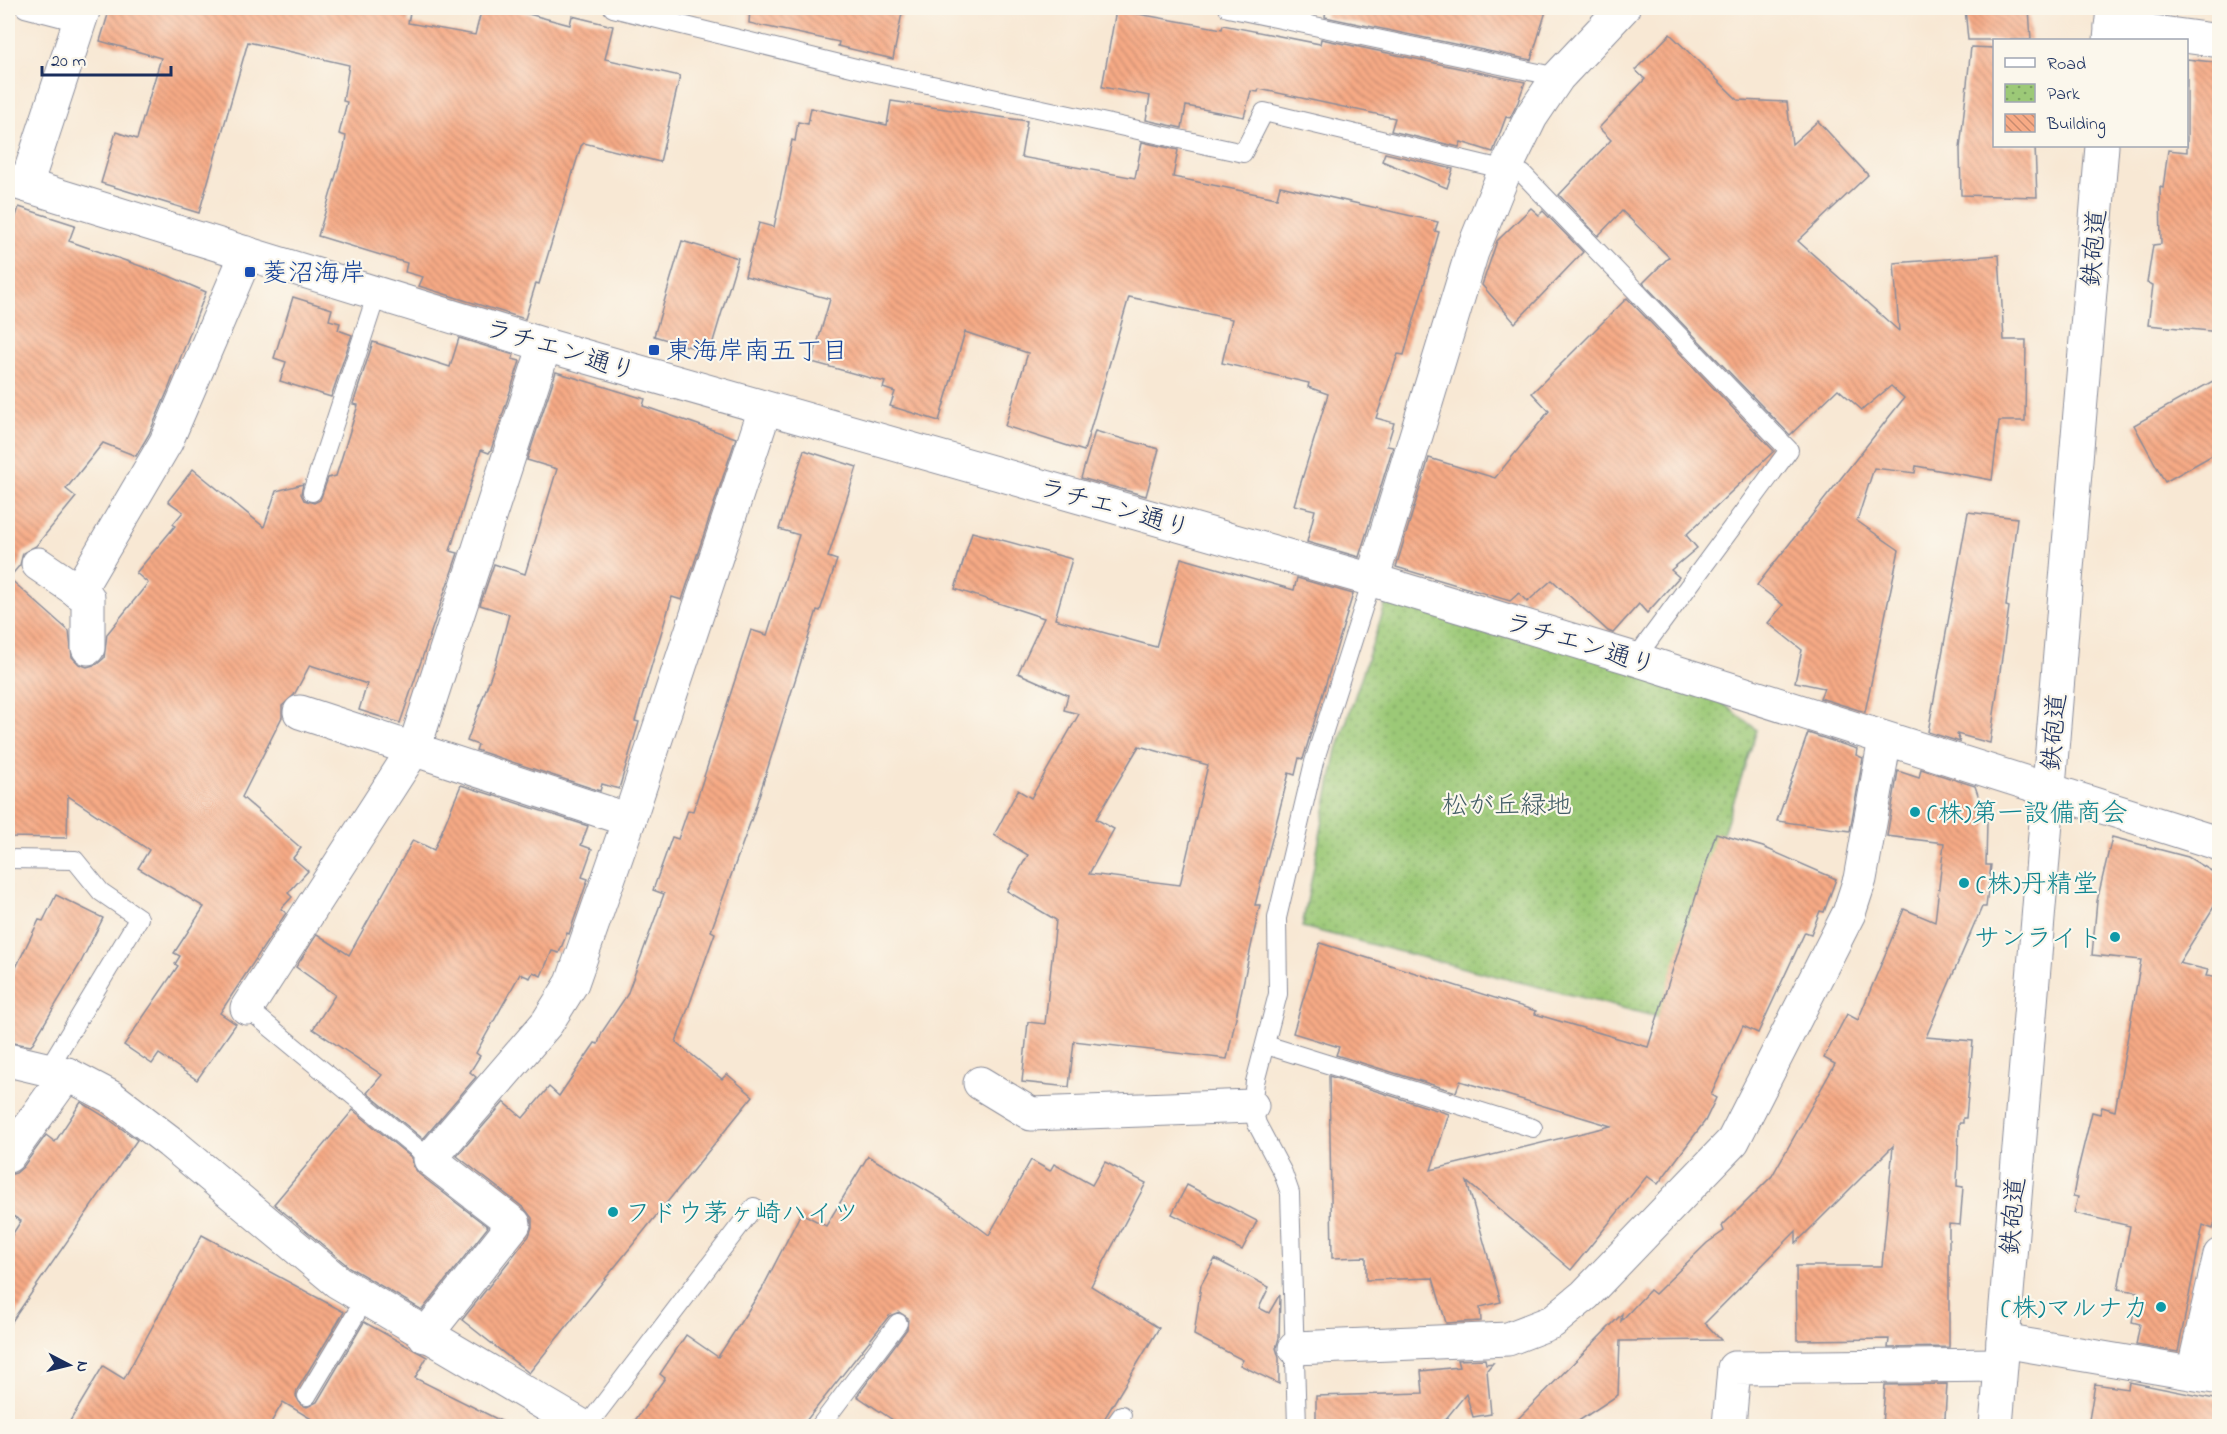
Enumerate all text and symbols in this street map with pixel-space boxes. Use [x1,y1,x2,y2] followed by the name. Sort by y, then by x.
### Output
[42,39,171,77] scale bar
[1993,39,2188,147] legend
[51,49,86,75] text: 20 m
[2047,52,2086,78] text: Road
[2047,82,2080,108] text: Park
[2046,112,2106,139] text: Building
[2074,208,2118,289] street label: 鉄砲道
[262,256,366,294] place label: 菱沼海岸
[243,265,257,279] marker: 菱沼海岸
[480,311,640,393] street label: ラチエン通り
[666,334,848,372] place label: 東海岸南五丁目
[647,343,661,357] marker: 東海岸南五丁目
[1034,470,1194,550] street label: ラチエン通り
[1500,605,1660,687] street label: ラチエン通り
[2034,692,2078,773] street label: 鉄砲道
[1442,788,1572,826] park label: 松が丘緑地
[1927,796,2128,834] place label: (株)第一設備商会
[1908,805,1922,819] marker: (株)第一設備商会
[1976,867,2099,905] place label: (株)丹精堂
[1957,876,1971,890] marker: (株)丹精堂
[1974,921,2103,959] place label: サンライト
[2108,930,2122,944] marker: サンライト
[1993,1176,2037,1257] street label: 鉄砲道
[625,1196,859,1234] place label: フドウ茅ヶ崎ハイツ
[606,1205,620,1219] marker: フドウ茅ヶ崎ハイツ
[2001,1291,2149,1329] place label: (株)マルナカ
[2154,1300,2168,1314] marker: (株)マルナカ
[39,1335,99,1395] north arrow
[69,1360,94,1374] text: N

